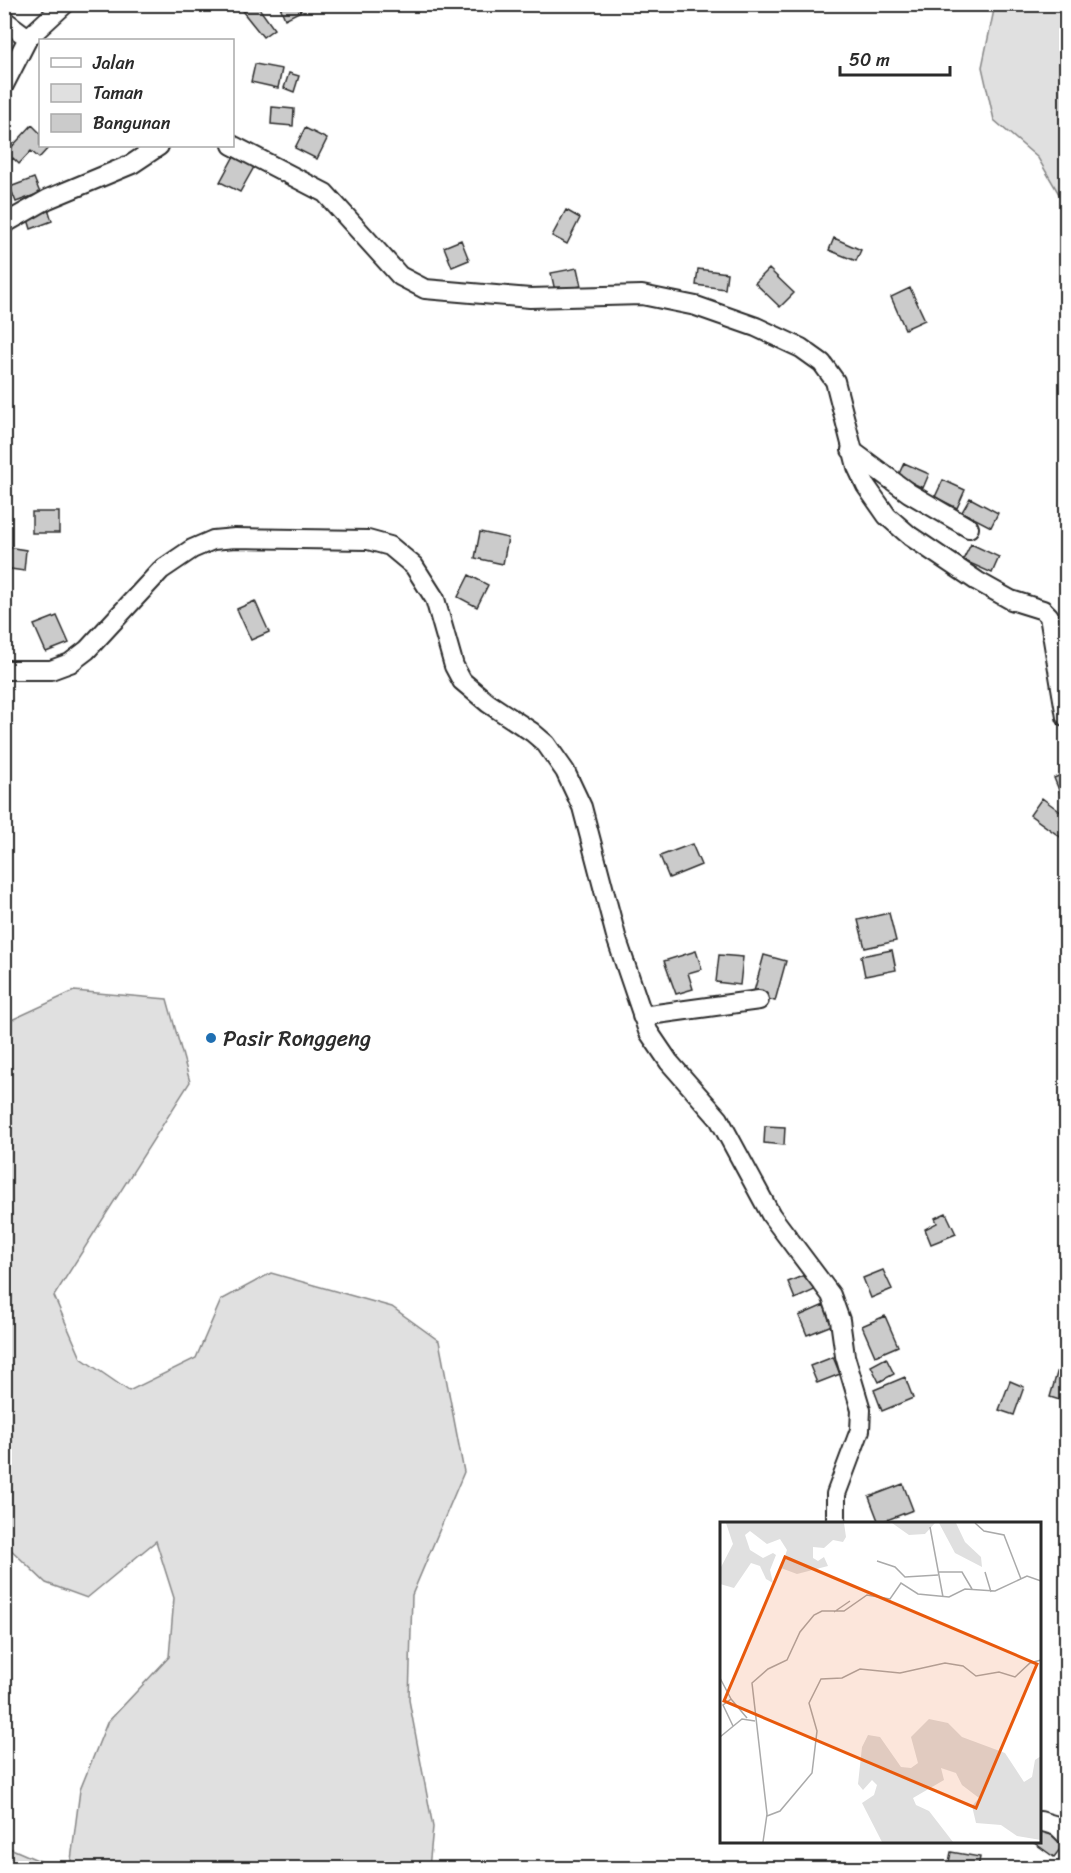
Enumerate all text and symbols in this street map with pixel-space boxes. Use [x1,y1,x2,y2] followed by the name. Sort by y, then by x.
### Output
[39,39,234,147] legend
[840,39,950,77] scale bar
[849,44,890,76] text: 50 m
[92,47,135,79] text: Jalan
[93,77,143,109] text: Taman
[93,107,171,139] text: Bangunan
[223,1019,371,1058] place label: Pasir Ronggeng
[204,1031,218,1045] marker: Pasir Ronggeng
[720,1522,1041,1843] inset map

